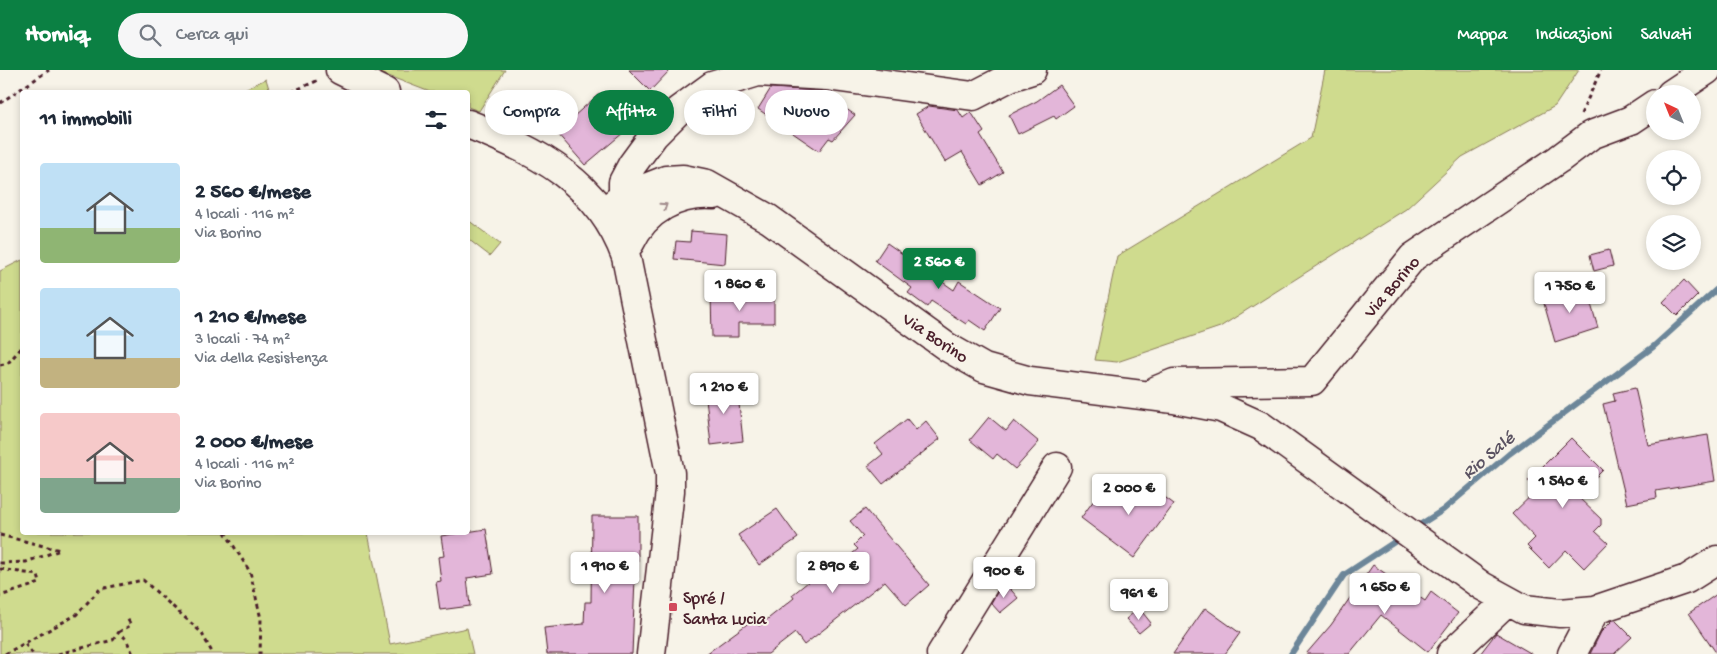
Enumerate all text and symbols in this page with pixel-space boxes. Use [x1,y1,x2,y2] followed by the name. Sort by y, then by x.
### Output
[118,13,468,58] search box
[25,21,88,50] text: Homiq
[136,21,164,49] icon: search
[176,24,249,47] text: Cerca qui
[1457,25,1507,46] text: Mappa
[1535,25,1613,46] text: Indicazioni
[1641,25,1692,46] text: Salvati
[1646,85,1701,140] north arrow
[1646,85,1701,270] map controls
[485,90,578,135] chip: Compra
[588,90,674,135] chip: Affitta
[684,90,755,135] chip: Filtri
[765,90,848,135] chip: Nuovo
[422,106,450,134] icon: filters
[40,108,132,133] text: 11 immobili
[1646,150,1701,205] button: locate
[195,181,311,206] text: 2 560 €/mese
[80,183,140,243] icon: home
[659,202,668,212] one-way arrow
[195,206,295,225] text: 4 locali · 116 m²
[1646,215,1701,270] button: layers
[195,225,262,244] text: Via Borino
[893,248,985,290] pin: 2 560 €
[1360,252,1425,324] street label: Via Borino
[914,254,964,273] text: 2 560 €
[694,270,786,312] pin: 1 860 €
[1524,272,1616,314] pin: 1 750 €
[715,276,765,295] text: 1 860 €
[1545,278,1595,297] text: 1 750 €
[195,306,306,331] text: 1 210 €/mese
[80,308,140,368] icon: home
[897,309,972,369] street label: Via Borino
[195,331,290,350] text: 3 locali · 74 m²
[195,350,328,369] text: Via della Resistenza
[678,372,770,415] pin: 1 210 €
[701,379,747,398] text: 1 210 €
[1458,427,1521,485] water label: Rio Salé
[195,431,313,456] text: 2 000 €/mese
[80,433,140,493] icon: home
[195,456,295,475] text: 4 locali · 116 m²
[1517,466,1609,509] pin: 1 540 €
[1539,473,1587,492] text: 1 540 €
[1083,474,1175,516] pin: 2 000 €
[195,475,262,494] text: Via Borino
[1103,480,1155,499] text: 2 000 €
[559,552,651,594] pin: 1 910 €
[787,552,879,594] pin: 2 890 €
[969,556,1039,599] pin: 900 €
[581,558,629,577] text: 1 910 €
[808,558,858,577] text: 2 890 €
[984,563,1024,582] text: 900 €
[1339,572,1431,615] pin: 1 650 €
[1104,578,1174,621] pin: 961 €
[1360,579,1410,598] text: 1 650 €
[1121,585,1157,604] text: 961 €
[683,589,768,631] place label: Spré / Santa Lucia
[667,601,679,613] marker: Spré / Santa Lucia

